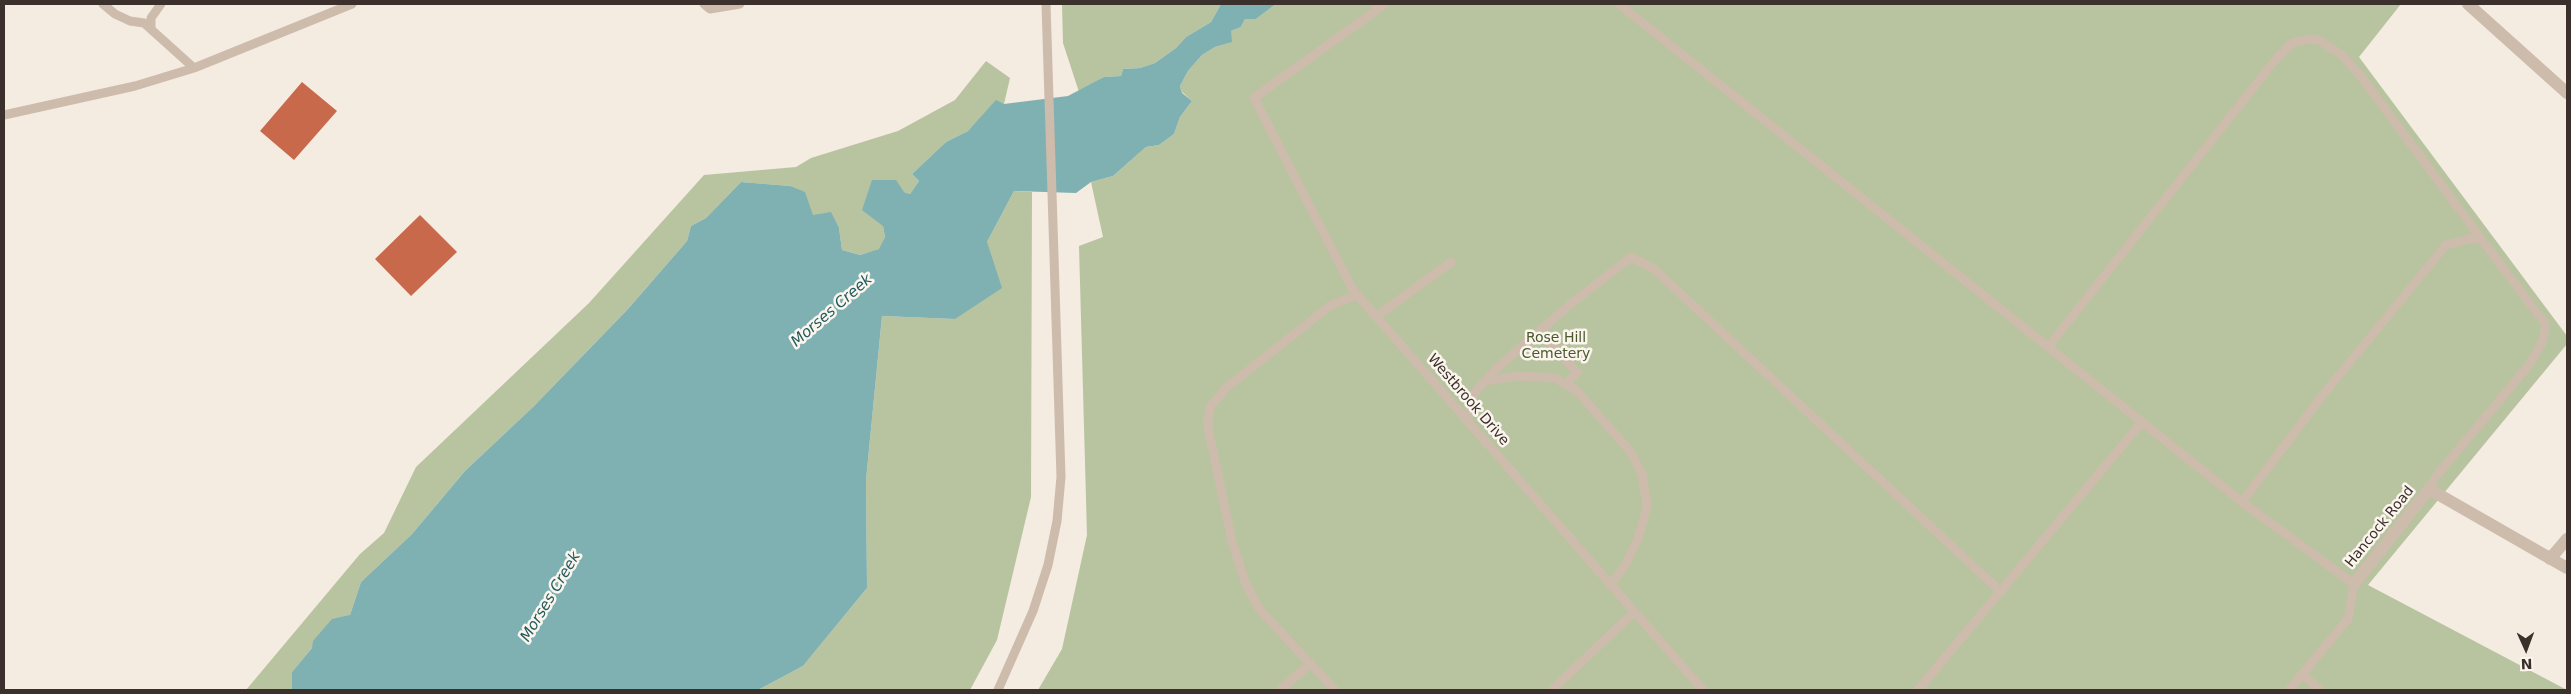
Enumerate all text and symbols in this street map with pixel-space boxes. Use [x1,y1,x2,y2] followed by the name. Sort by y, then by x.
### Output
[788,271,876,351] water label: Morses Creek
[1522,330,1590,362] park label: Rose Hill Cemetery
[1424,351,1512,449] street label: Westbrook Drive
[2342,483,2418,571] street label: Hancock Road
[517,549,585,645] water label: Morses Creek
[2501,624,2551,674] north arrow
[2520,656,2533,672] text: N

